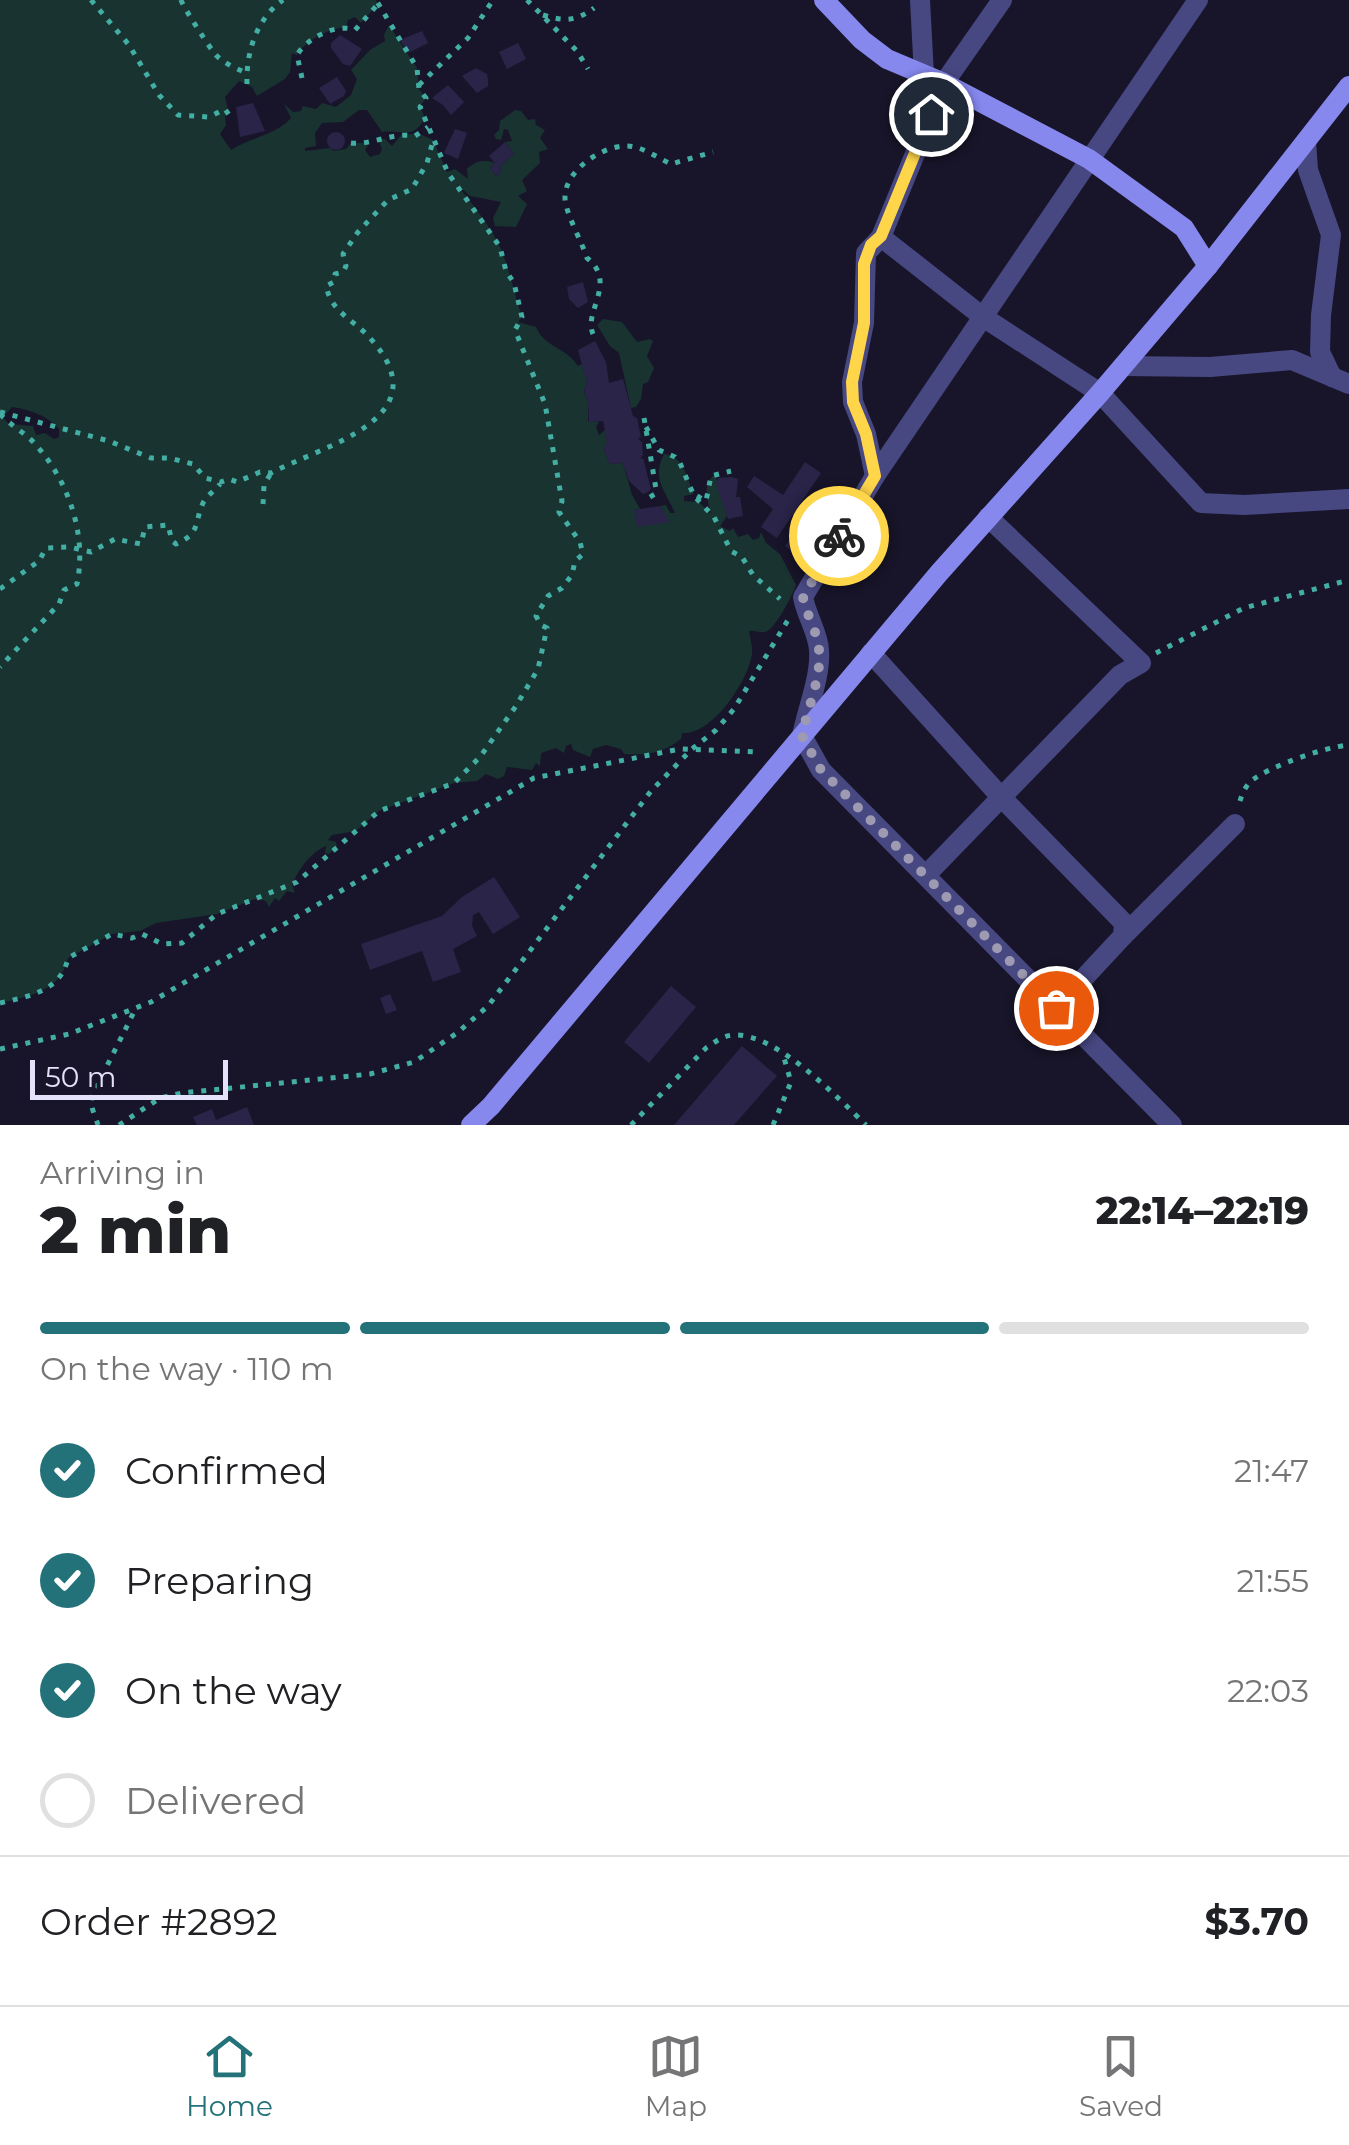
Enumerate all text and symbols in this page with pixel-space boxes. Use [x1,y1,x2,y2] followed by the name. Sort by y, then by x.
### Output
[889,72,974,157] pin
[904,87,959,142] icon: home
[789,486,889,586] courier
[812,509,867,564] icon: bike
[1014,966,1099,1051] pin
[1029,981,1084,1036] icon: bag
[30,1055,228,1100] scale bar
[45,1060,116,1094] text: 50 m
[40,1153,205,1192] text: Arriving in
[1096,1187,1309,1234] text: 22:14–22:19
[40,1190,231,1269] text: 2 min
[40,1349,334,1388] text: On the way · 110 m
[40,1443,95,1498] icon: check
[125,1447,328,1494] text: Confirmed
[1234,1451,1309,1490] text: 21:47
[40,1553,95,1608] icon: check
[125,1557,314,1604] text: Preparing
[1236,1561,1309,1600] text: 21:55
[40,1663,95,1718] icon: check
[125,1667,342,1714] text: On the way
[1227,1671,1309,1710] text: 22:03
[125,1777,306,1824] text: Delivered
[40,1898,278,1945] text: Order #2892
[1204,1898,1309,1945] text: $3.70
[186,2029,273,2123] tab: Home
[645,2029,707,2123] tab: Map
[1079,2029,1163,2123] tab: Saved

